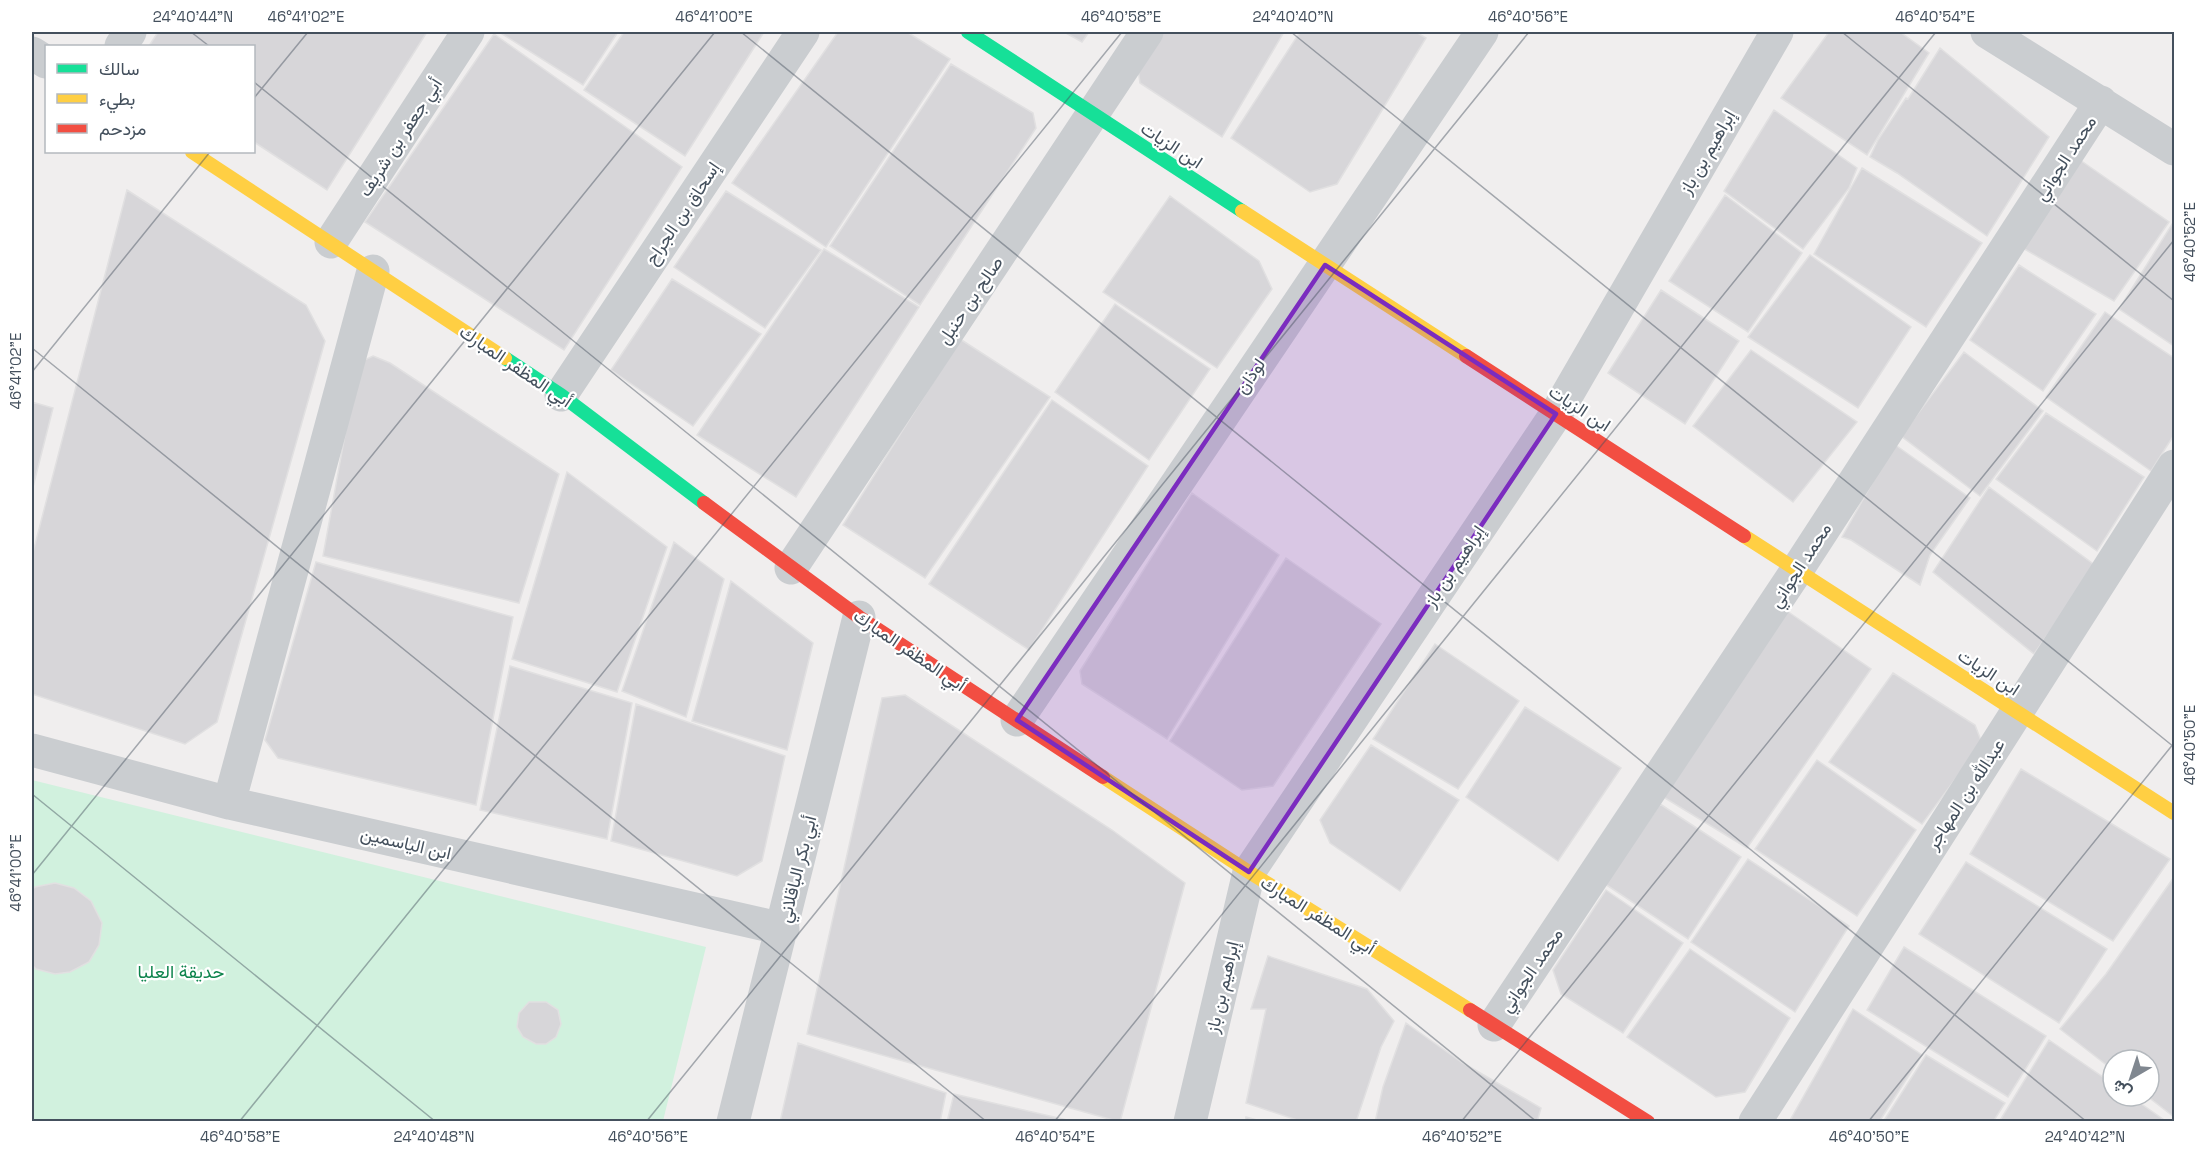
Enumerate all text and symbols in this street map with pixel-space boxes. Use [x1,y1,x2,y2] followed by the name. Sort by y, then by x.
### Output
[153,7,233,26] text: 24°40'44"N
[268,7,344,26] text: 46°41'02"E
[675,7,753,26] text: 46°41'00"E
[1081,7,1161,26] text: 46°40'58"E
[1252,7,1334,26] text: 24°40'40"N
[1488,7,1568,26] text: 46°40'56"E
[1895,7,1975,26] text: 46°40'54"E
[45,45,255,153] legend
[99,57,139,80] text: سالك
[353,73,450,203] street label: أبي جعفر بن شريف
[99,87,135,114] text: بطيء
[1673,106,1741,200] street label: إبراهيم بن باز
[2029,111,2104,207] street label: محمد الجواني
[1137,116,1207,174] street label: ابن الزيات
[99,117,146,141] text: مزدحم
[639,157,726,269] street label: إسحاق بن الجراح
[2180,202,2199,282] text: 46°40'52"E
[932,252,1009,349] street label: صالح بن حنبل
[453,320,577,416] street label: أبي المظفر المبارك
[6,333,25,409] text: 46°41'02"E
[1230,354,1270,398] street label: لوذان
[1545,379,1615,437] street label: ابن الزيات
[1764,518,1839,614] street label: محمد الجواني
[1418,521,1491,613] street label: إبراهيم بن باز
[847,604,971,700] street label: أبي المظفر المبارك
[1954,643,2024,701] street label: ابن الزيات
[2180,705,2199,785] text: 46°40'50"E
[1920,734,2009,855] street label: عبدالله بن المهاجر
[773,813,825,926] street label: أبي بكر الباقلاني
[358,821,454,865] street label: ابن الياسمين
[6,834,25,912] text: 46°41'00"E
[1254,870,1380,963] street label: أبي المظفر المبارك
[1494,923,1571,1019] street label: محمد الجواني
[1200,939,1245,1036] street label: إبراهيم بن باز
[138,960,224,983] park label: حديقة العليا
[2101,1048,2161,1108] north arrow
[2108,1075,2136,1103] text: ش
[200,1127,280,1146] text: 46°40'58"E
[394,1127,474,1146] text: 24°40'48"N
[608,1127,688,1146] text: 46°40'56"E
[1015,1127,1095,1146] text: 46°40'54"E
[1422,1127,1502,1146] text: 46°40'52"E
[1829,1127,1909,1146] text: 46°40'50"E
[2045,1127,2125,1146] text: 24°40'42"N

